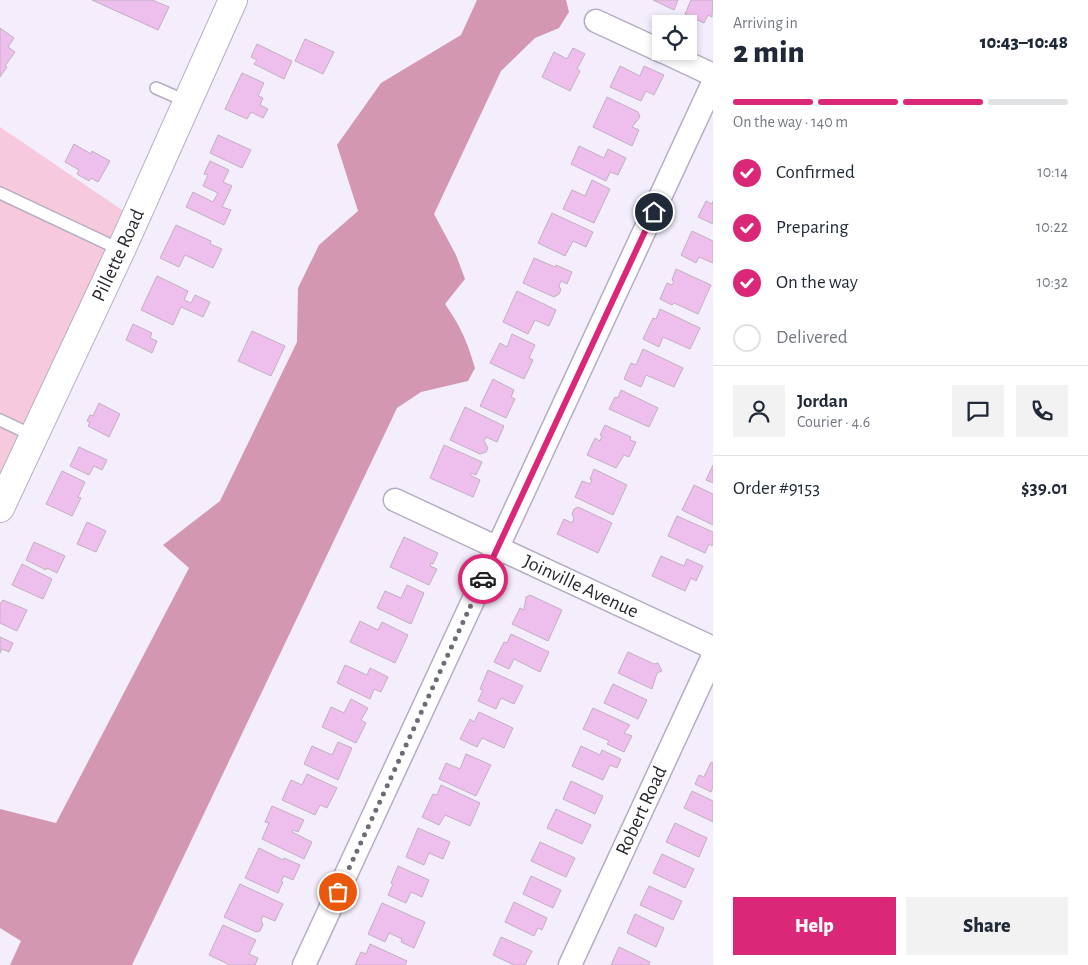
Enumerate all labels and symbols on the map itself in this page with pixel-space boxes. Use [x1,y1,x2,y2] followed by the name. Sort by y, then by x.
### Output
[633,191,675,233] pin
[88,206,148,305] street label: Pillette Road
[520,551,642,622] street label: Joinville Avenue
[458,554,508,604] courier
[612,763,671,858] street label: Robert Road
[317,871,359,913] pin

